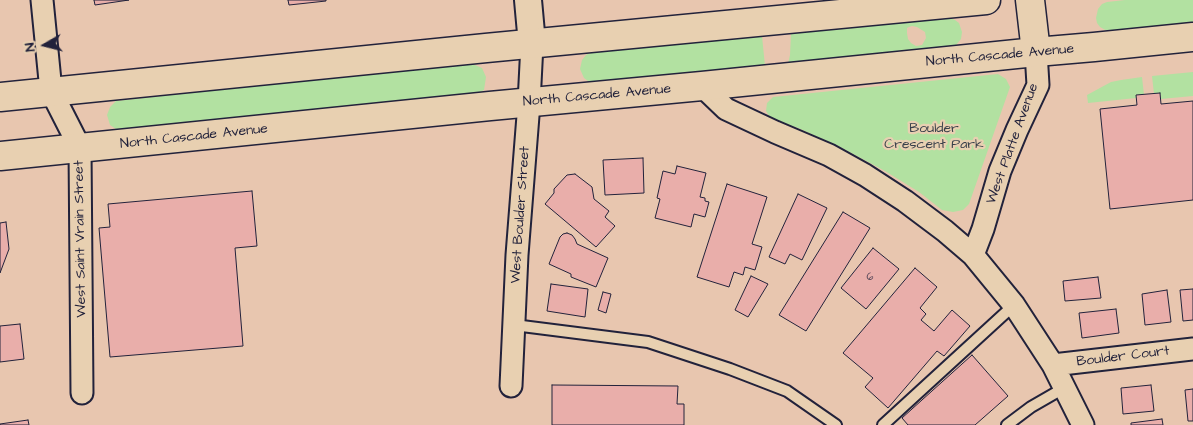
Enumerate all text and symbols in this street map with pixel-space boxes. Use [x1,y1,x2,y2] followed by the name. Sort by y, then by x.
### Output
[20,20,70,70] north arrow
[20,41,41,53] text: N
[925,41,1075,71] street label: North Cascade Avenue
[522,81,672,111] street label: North Cascade Avenue
[983,81,1043,207] street label: West Platte Avenue
[119,121,269,153] street label: North Cascade Avenue
[884,121,984,154] park label: Boulder Crescent Park
[508,146,534,284] street label: West Boulder Street
[71,160,91,318] street label: West Saint Vrain Street
[867,271,873,285] house number: 6
[1076,343,1170,371] street label: Boulder Court

